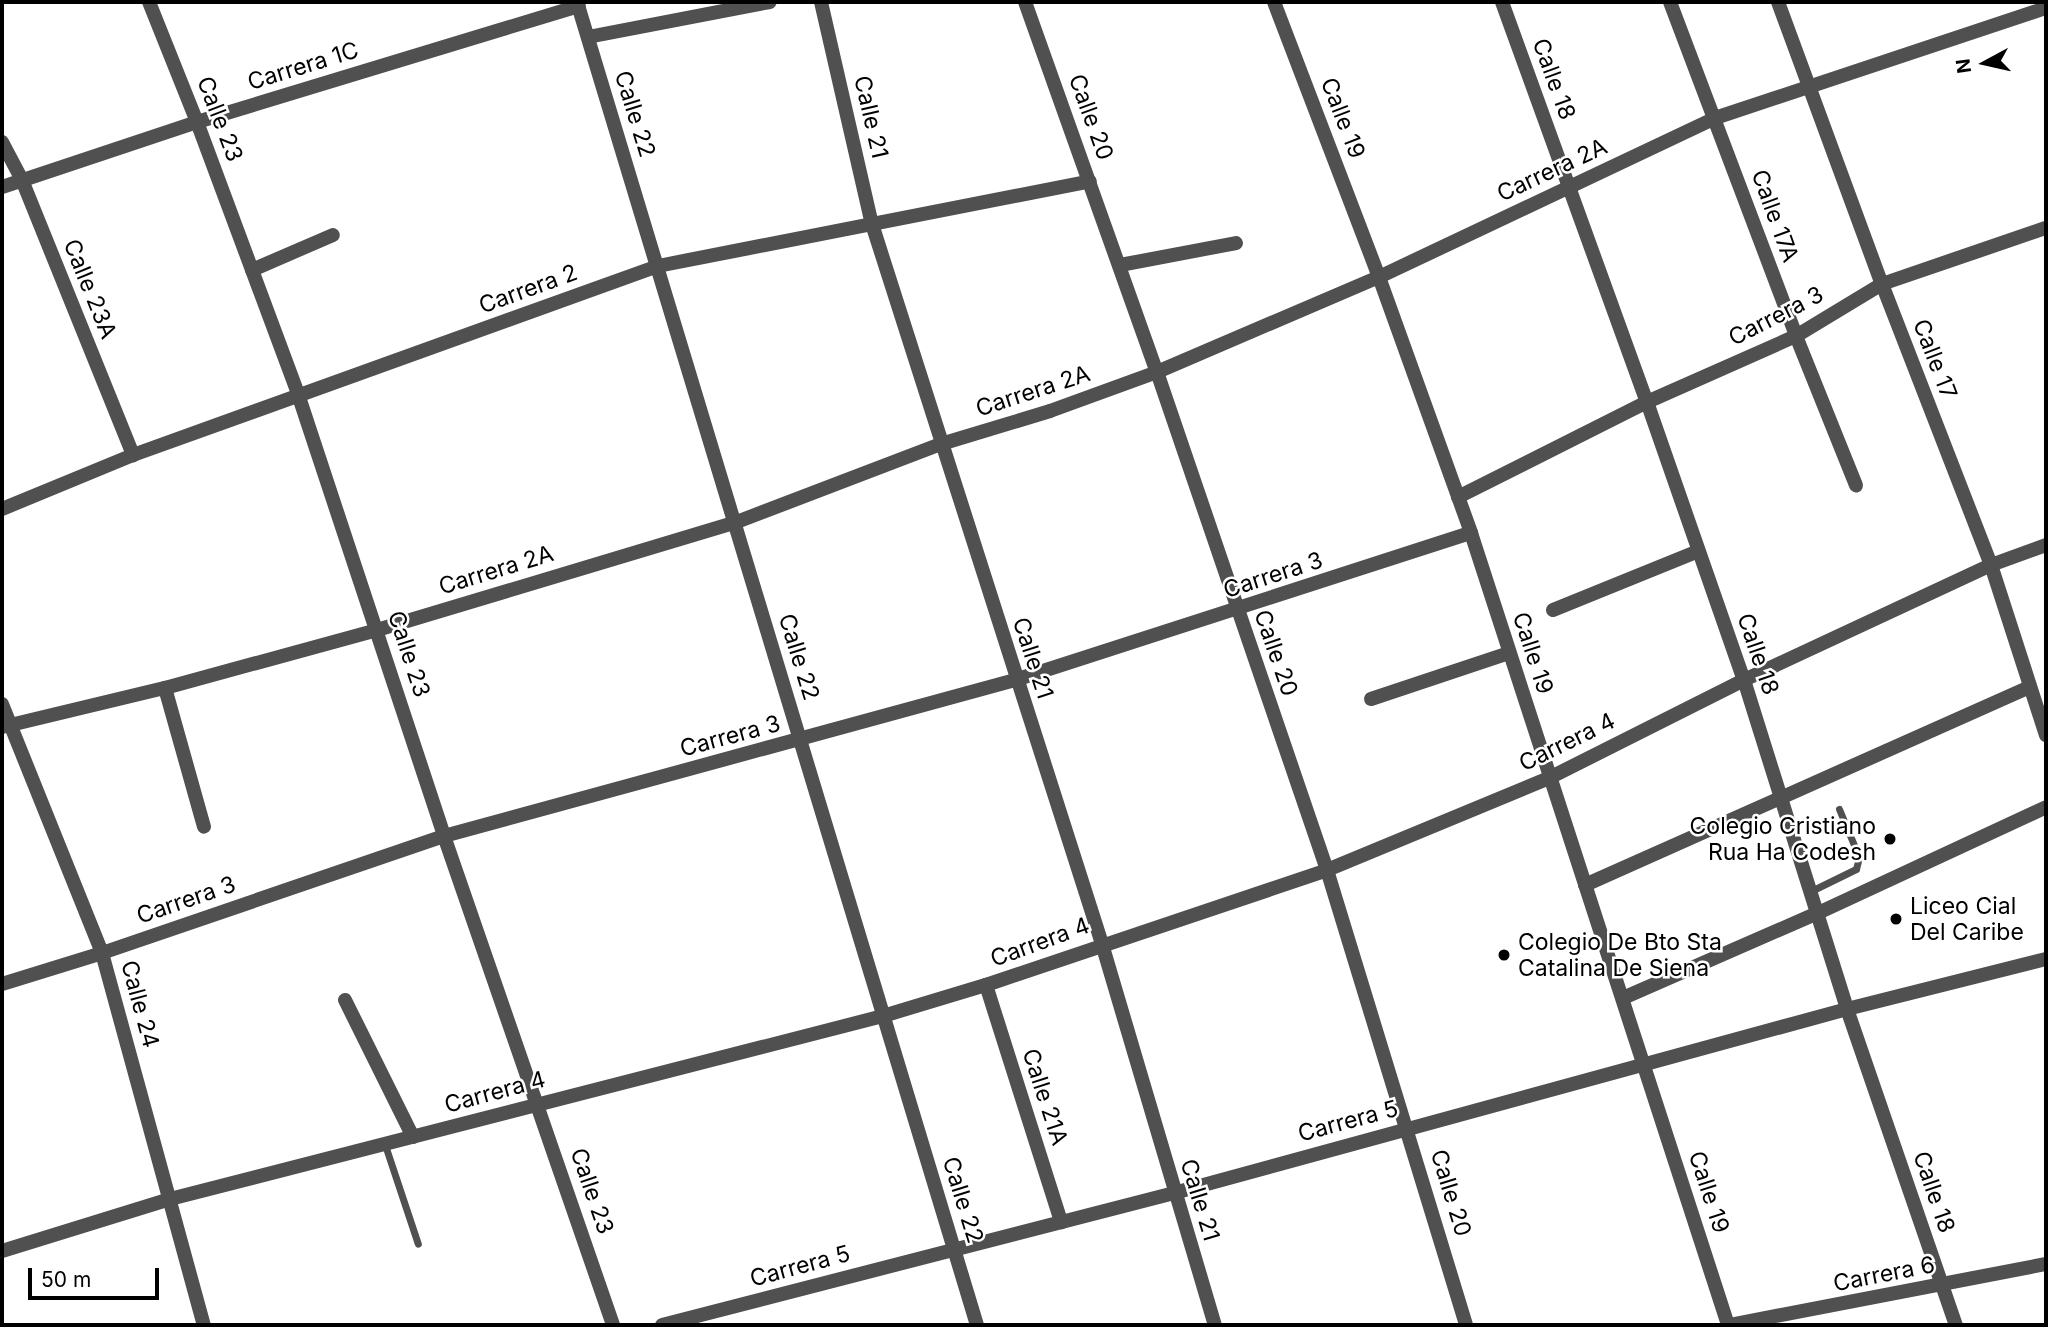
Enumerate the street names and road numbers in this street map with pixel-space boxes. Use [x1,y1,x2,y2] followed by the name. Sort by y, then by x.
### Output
[1527,35,1581,123] street label: Calle 18
[244,36,362,96] street label: Carrera 1C
[609,68,661,160] street label: Calle 22
[1063,70,1119,164] street label: Calle 20
[191,73,249,165] street label: Calle 23
[848,73,894,161] street label: Calle 21
[1315,74,1371,162] street label: Calle 19
[1493,132,1611,208] street label: Carrera 2A
[1746,166,1804,266] street label: Calle 17A
[58,235,122,343] street label: Calle 23A
[475,259,581,319] street label: Carrera 2
[1724,280,1828,352] street label: Carrera 3
[1907,315,1963,403] street label: Calle 17
[972,360,1094,422] street label: Carrera 2A
[435,540,557,600] street label: Carrera 2A
[1220,546,1326,604] street label: Carrera 3
[1248,606,1304,700] street label: Calle 20
[382,607,436,701] street label: Calle 23
[1507,609,1559,697] street label: Calle 19
[1731,610,1785,698] street label: Calle 18
[773,611,825,703] street label: Calle 22
[1007,614,1059,702] street label: Calle 21
[1515,707,1619,777] street label: Carrera 4
[677,709,783,763] street label: Carrera 3
[133,870,239,930] street label: Carrera 3
[987,911,1093,973] street label: Carrera 4
[115,957,165,1051] street label: Calle 24
[1016,1045,1074,1149] street label: Calle 21A
[442,1065,548,1119] street label: Carrera 4
[1295,1094,1401,1148] street label: Carrera 5
[564,1144,620,1238] street label: Calle 23
[1425,1146,1477,1240] street label: Calle 20
[1683,1148,1735,1236] street label: Calle 19
[1907,1148,1961,1236] street label: Calle 18
[937,1154,989,1246] street label: Calle 22
[1175,1156,1225,1244] street label: Calle 21
[747,1239,853,1293] street label: Carrera 5
[1831,1251,1937,1297] street label: Carrera 6

